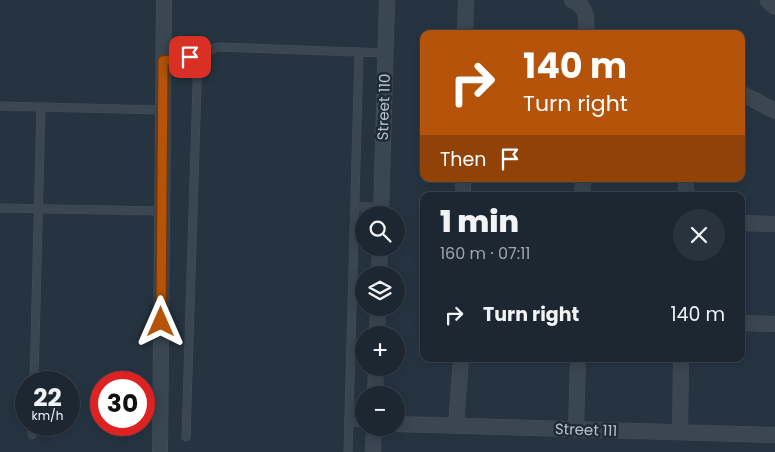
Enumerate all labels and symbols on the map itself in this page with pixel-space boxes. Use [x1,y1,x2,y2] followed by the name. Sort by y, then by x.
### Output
[169,36,211,78] pin
[372,73,395,141] street label: Street 110
[134,295,186,347] position arrow
[90,371,155,436] speed limit sign: 30
[555,418,618,441] street label: Street 111

